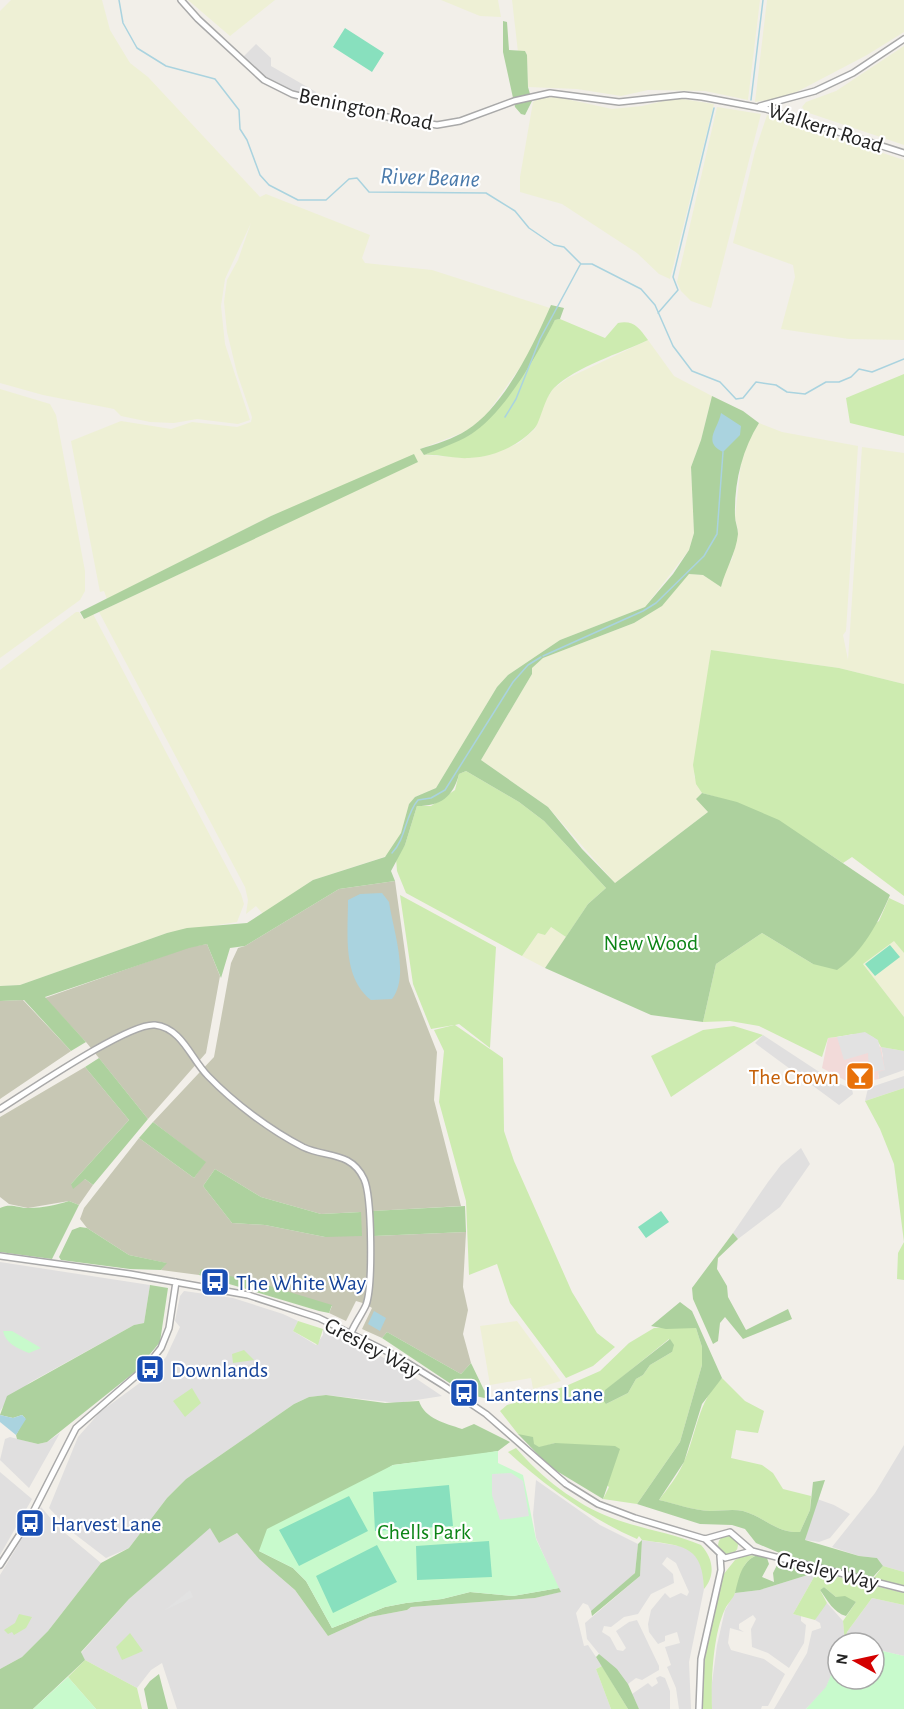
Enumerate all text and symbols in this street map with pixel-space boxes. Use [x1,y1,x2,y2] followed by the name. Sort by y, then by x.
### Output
[297,84,435,134] street label: Benington Road
[765,99,886,157] street label: Walkern Road
[380,164,480,192] water label: River Beane
[604,932,698,954] park label: New Wood
[844,1060,876,1092] bar icon: The Crown
[748,1066,839,1088] place label: The Crown
[199,1266,231,1298] bus stop icon: The White Way
[236,1272,367,1294] place label: The White Way
[321,1314,424,1382] street label: Gresley Way
[134,1353,166,1385] bus stop icon: Downlands
[171,1359,268,1381] place label: Downlands
[448,1377,480,1409] bus stop icon: Lanterns Lane
[485,1383,603,1405] place label: Lanterns Lane
[14,1507,46,1539] bus stop icon: Harvest Lane
[51,1513,161,1535] place label: Harvest Lane
[377,1521,471,1543] park label: Chells Park
[774,1548,882,1594] street label: Gresley Way
[826,1631,886,1691] north arrow
[833,1652,851,1666] text: N

